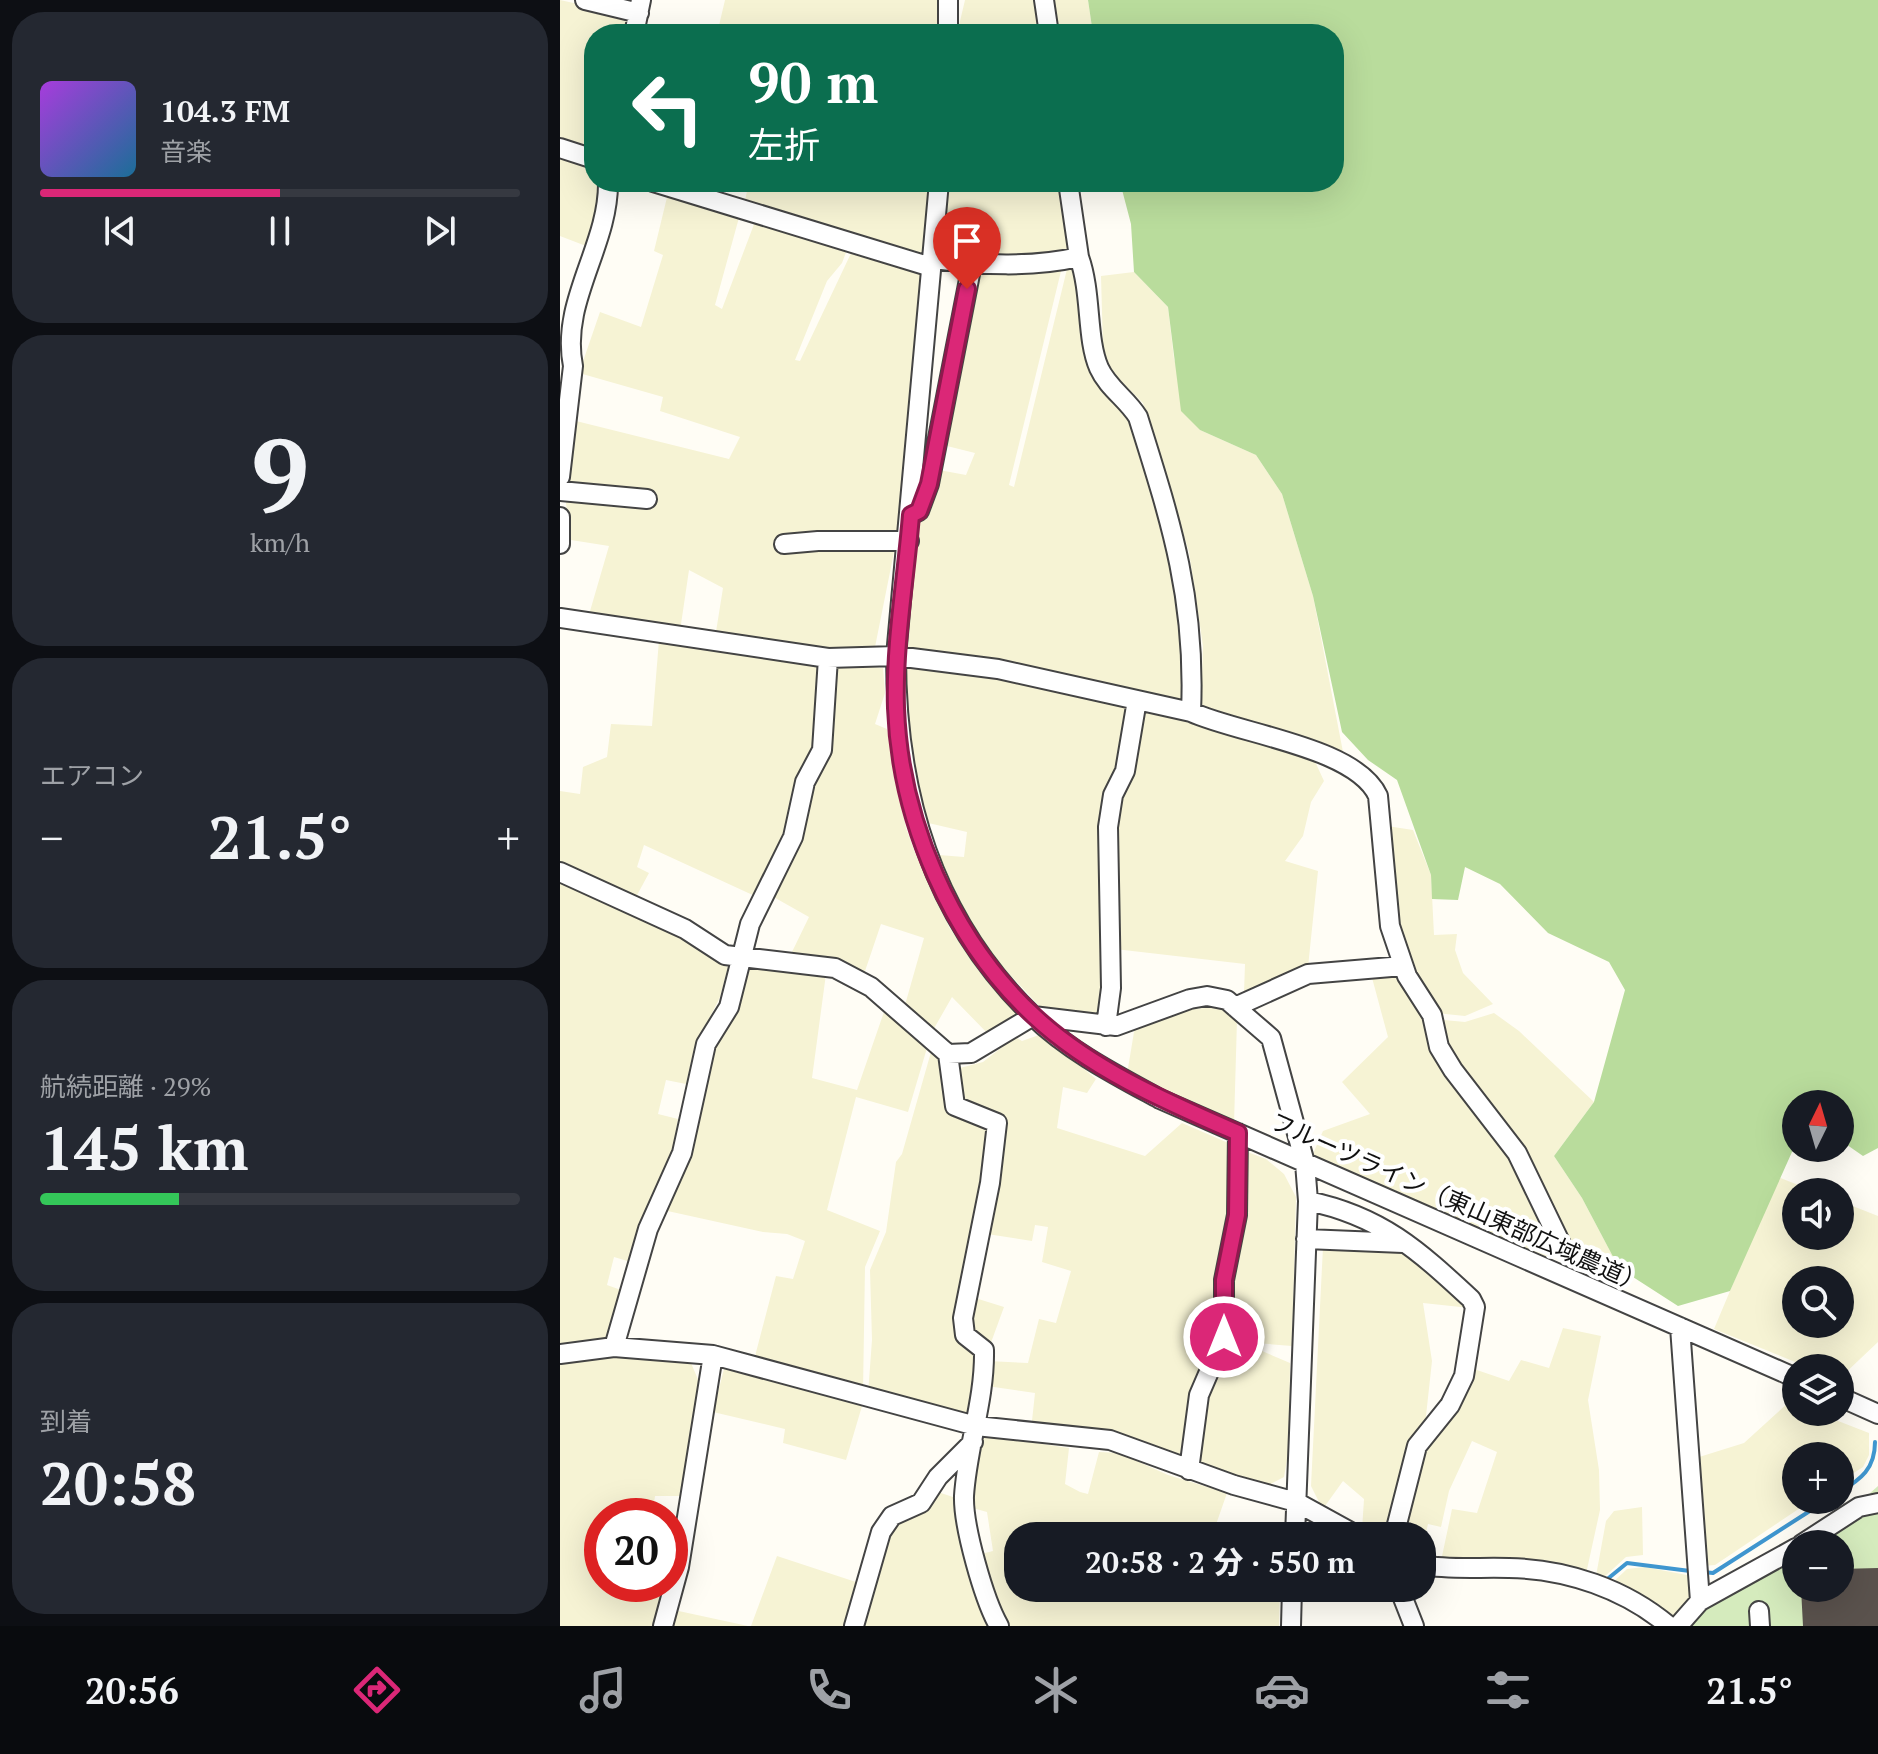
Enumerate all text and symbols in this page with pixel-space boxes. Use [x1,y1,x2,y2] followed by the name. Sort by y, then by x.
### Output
[748,45,878,119] text: 90 m
[616,56,720,160] icon: left
[160,91,290,131] text: 104.3 FM
[748,121,820,168] text: 左折
[160,134,212,168] text: 音楽
[933,207,1001,289] pin
[98,209,142,253] icon: previous
[258,209,302,253] icon: pause
[418,209,462,253] icon: next
[945,219,989,263] icon: arrive
[251,404,309,542] text: 9
[250,525,310,559] text: km/h
[40,758,144,792] text: エアコン
[208,797,352,876] text: 21.5°
[40,808,63,867] text: −
[497,808,520,867] text: +
[40,1069,212,1103] text: 航続距離 · 29%
[1782,1090,1854,1162] north arrow
[1782,1090,1854,1602] map controls
[1266,1105,1651,1300] street label: フルーツライン（東山東部広域農道）
[40,1108,248,1187] text: 145 km
[1782,1178,1854,1250] button: sound
[1782,1266,1854,1338] button: search
[1182,1295,1266,1379] position arrow
[1782,1354,1854,1426] button: layers
[40,1404,92,1438] text: 到着
[1782,1442,1854,1514] button: +
[40,1443,196,1522] text: 20:58
[584,1498,688,1602] speed limit sign: 20
[1782,1530,1854,1602] button: −
[1085,1542,1355,1582] text: 20:58 · 2 分 · 550 m
[349,1662,405,1718] icon: directions
[575,1662,631,1718] icon: music
[801,1662,857,1718] icon: phone
[1028,1662,1084,1718] icon: climate
[1254,1662,1310,1718] icon: car
[1480,1662,1536,1718] icon: filters
[85,1667,179,1714] text: 20:56
[1706,1667,1793,1714] text: 21.5°

